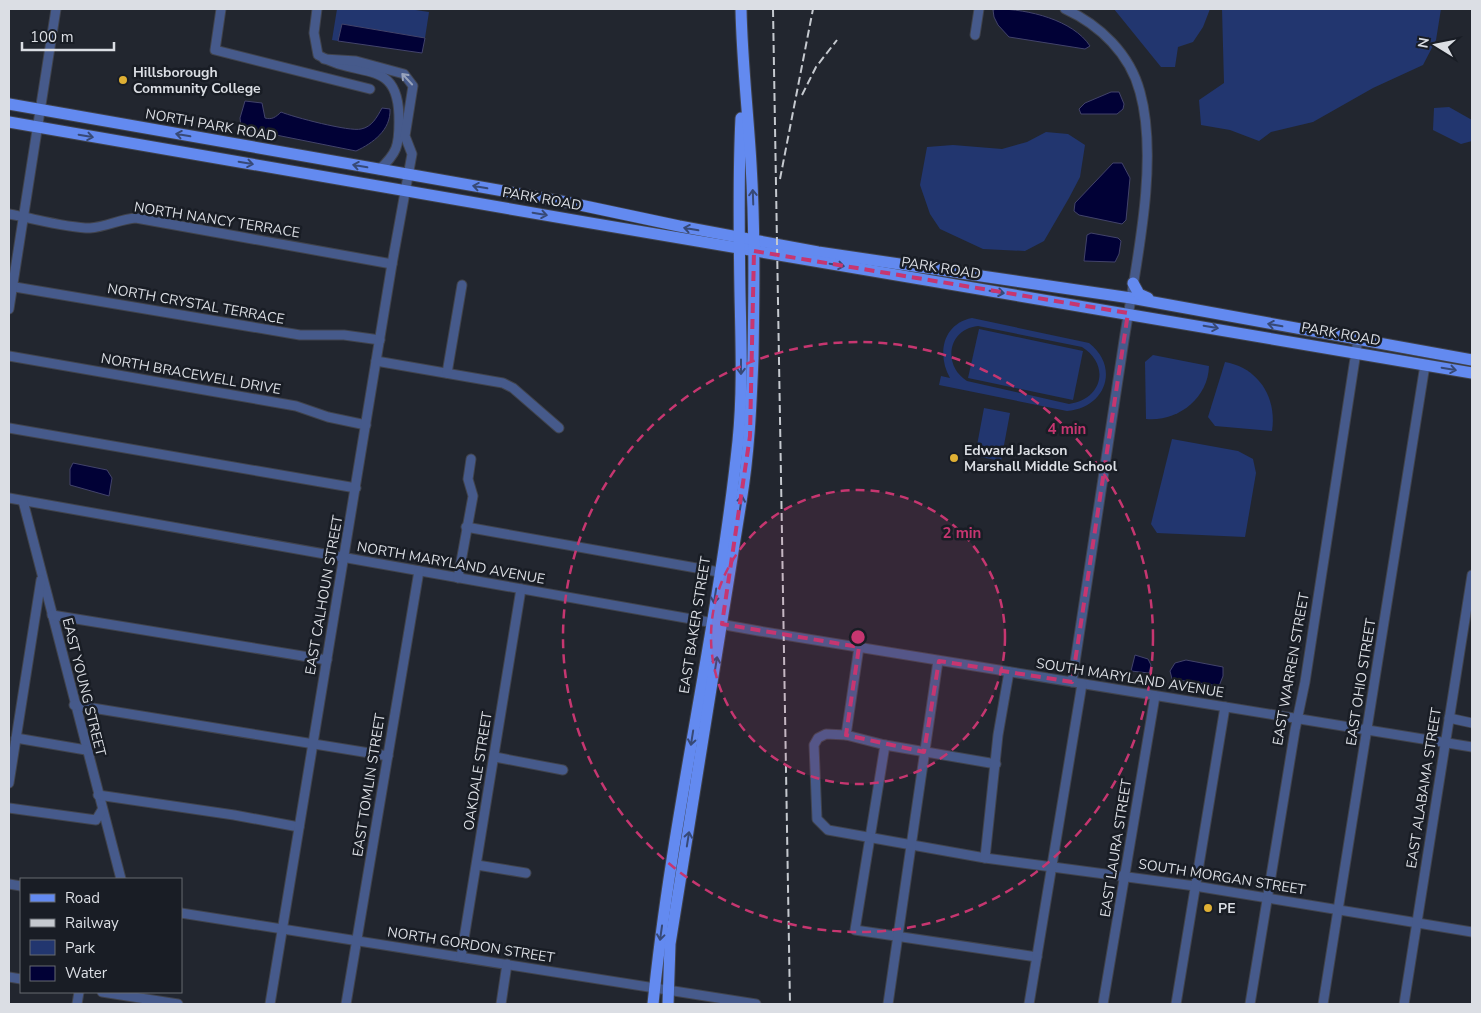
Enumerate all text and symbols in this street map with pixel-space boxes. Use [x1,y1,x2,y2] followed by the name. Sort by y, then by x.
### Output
[22,20,115,52] scale bar
[1411,20,1461,70] north arrow
[30,27,74,47] text: 100 m
[1413,36,1434,50] text: N
[133,63,261,98] place label: Hillsborough Community College
[401,73,413,85] one-way arrow
[117,74,129,86] marker: Hillsborough Community College
[144,104,278,146] street label: NORTH PARK ROAD
[176,129,192,139] one-way arrow
[77,131,93,141] one-way arrow
[238,159,254,169] one-way arrow
[353,161,369,171] one-way arrow
[473,182,489,192] one-way arrow
[501,183,583,215] street label: PARK ROAD
[748,189,757,205] one-way arrow
[133,198,301,242] street label: NORTH NANCY TERRACE
[531,209,547,219] one-way arrow
[684,223,700,233] one-way arrow
[900,252,982,284] street label: PARK ROAD
[828,260,844,270] one-way arrow
[106,279,286,329] street label: NORTH CRYSTAL TERRACE
[988,287,1004,297] one-way arrow
[1300,318,1382,350] street label: PARK ROAD
[1268,319,1284,329] one-way arrow
[1202,323,1218,333] one-way arrow
[99,349,283,399] street label: NORTH BRACEWELL DRIVE
[736,358,746,375] one-way arrow
[1440,364,1456,374] one-way arrow
[1048,419,1086,439] text: 4 min
[964,441,1118,476] place label: Edward Jackson Marshall Middle School
[948,452,960,464] marker: Edward Jackson Marshall Middle School
[737,496,747,512] one-way arrow
[301,513,348,676] street label: EAST CALHOUN STREET
[943,523,981,543] text: 2 min
[355,537,547,589] street label: NORTH MARYLAND AVENUE
[675,554,715,695] street label: EAST BAKER STREET
[710,588,720,604] one-way arrow
[1268,590,1314,747] street label: EAST WARREN STREET
[58,616,111,759] street label: EAST YOUNG STREET
[1342,616,1381,747] street label: EAST OHIO STREET
[849,628,867,646] centre of rings
[1035,654,1225,702] street label: SOUTH MARYLAND AVENUE
[711,656,721,672] one-way arrow
[1402,706,1446,870] street label: EAST ALABAMA STREET
[459,710,497,832] street label: OAKDALE STREET
[348,711,390,858] street label: EAST TOMLIN STREET
[687,729,697,745] one-way arrow
[1096,777,1136,919] street label: EAST LAURA STREET
[683,831,693,847] one-way arrow
[1137,854,1308,900] street label: SOUTH MORGAN STREET
[20,878,182,993] legend
[65,888,100,908] text: Road
[1218,899,1236,918] place label: PE
[1202,902,1214,914] marker: PE
[65,913,119,933] text: Railway
[386,922,556,968] street label: NORTH GORDON STREET
[656,924,666,940] one-way arrow
[65,938,95,958] text: Park
[65,963,108,983] text: Water

